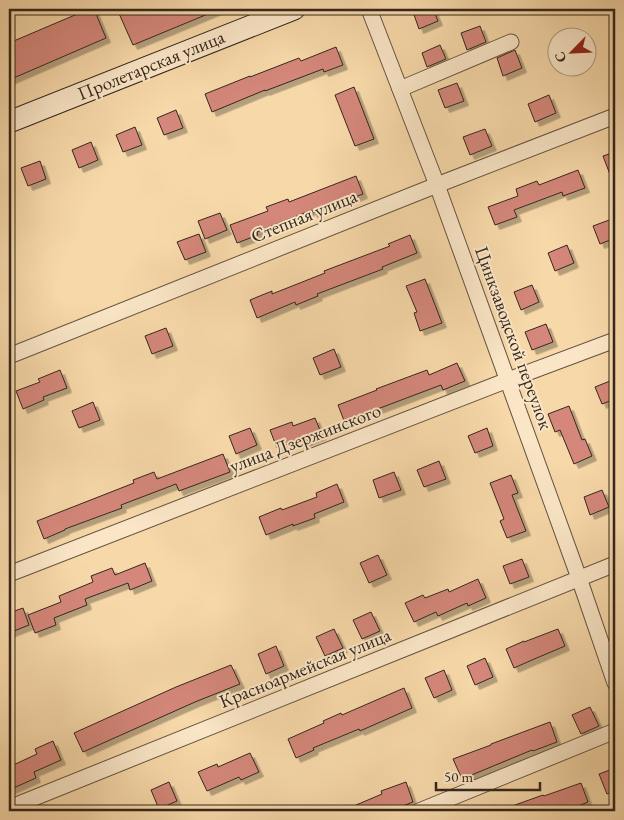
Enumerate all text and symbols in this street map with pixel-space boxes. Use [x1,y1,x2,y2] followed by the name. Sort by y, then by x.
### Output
[74,24,229,106] street label: Пролетарская улица
[546,28,596,78] north arrow
[550,49,570,65] text: С
[247,183,361,249] street label: Степная улица
[469,243,559,433] street label: Цинкзаводской переулок
[226,398,384,478] street label: улица Дзержинского
[215,622,395,714] street label: Красноармейская улица
[436,760,540,792] scale bar
[444,767,473,786] text: 50 m

